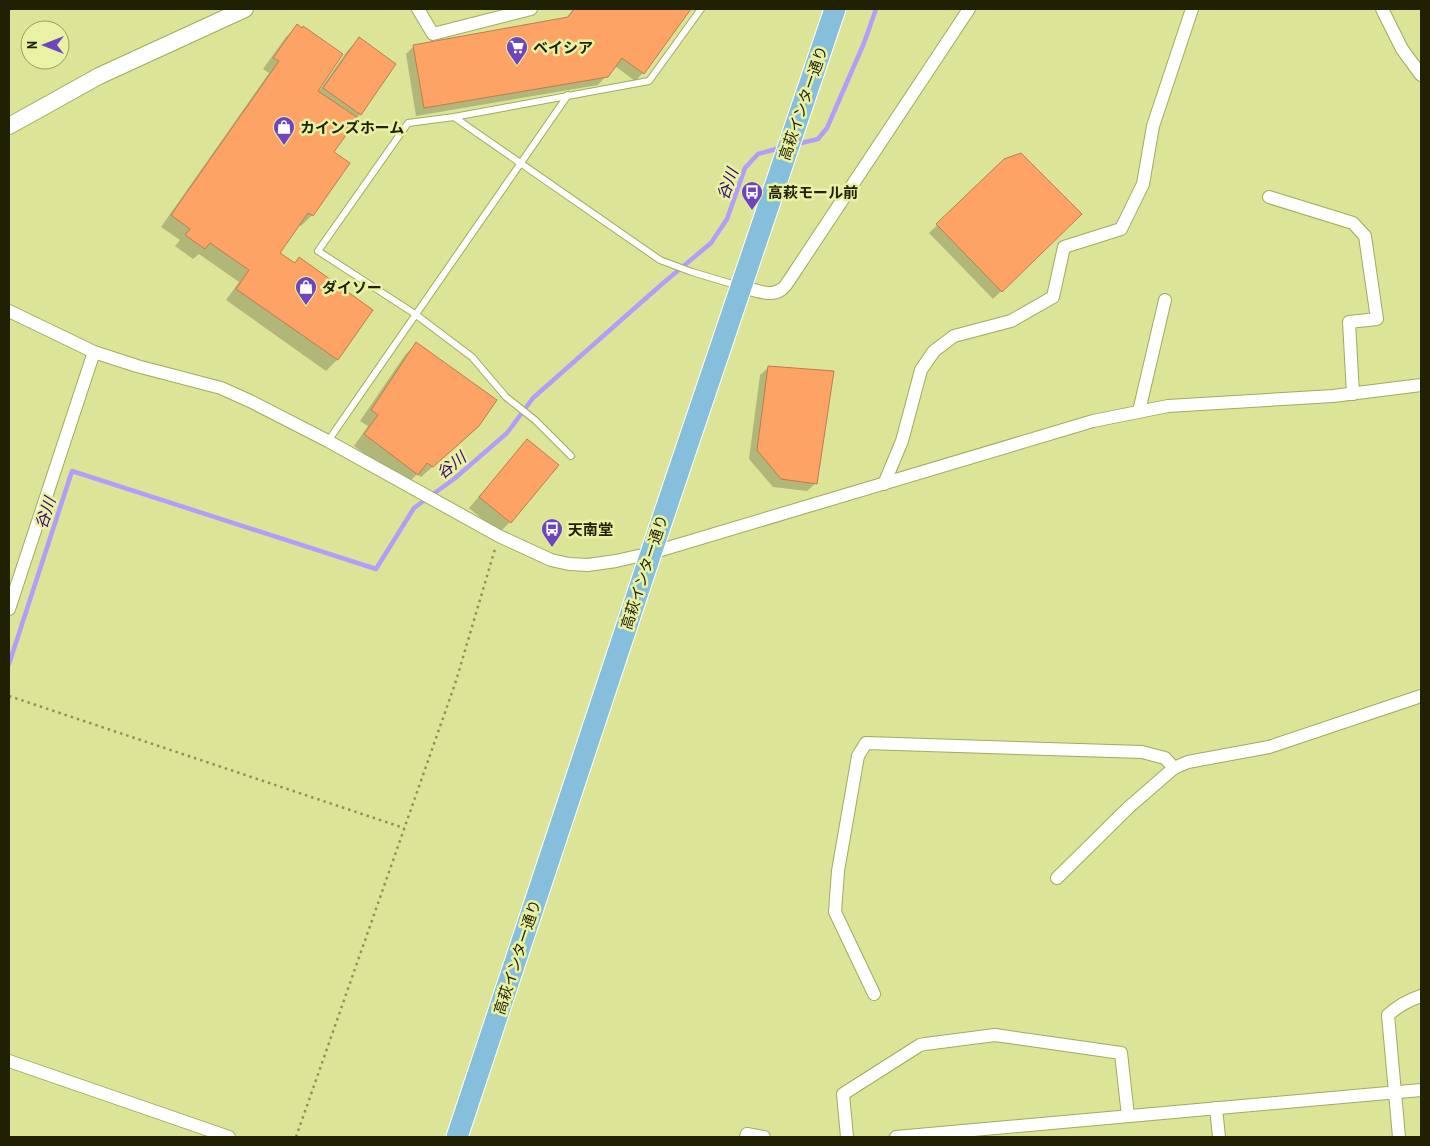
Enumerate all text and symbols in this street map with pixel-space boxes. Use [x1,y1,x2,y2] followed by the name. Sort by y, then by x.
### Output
[20,20,70,70] north arrow
[505,35,529,66] supermarket icon: ベイシア
[533,38,593,57] place label: ベイシア
[23,41,41,49] text: N
[774,43,832,163] street label: 高萩インター通り
[272,115,296,146] shop icon: カインズホーム
[300,118,404,137] place label: カインズホーム
[712,164,743,202] water label: 谷川
[740,180,764,211] bus stop icon: 高萩モール前
[768,183,858,202] place label: 高萩モール前
[294,275,318,306] shop icon: ダイソー
[322,278,382,297] place label: ダイソー
[432,446,471,483] water label: 谷川
[31,493,60,531] water label: 谷川
[616,512,672,632] street label: 高萩インター通り
[540,517,564,548] bus stop icon: 天南堂
[568,520,613,539] place label: 天南堂
[489,897,545,1017] street label: 高萩インター通り

